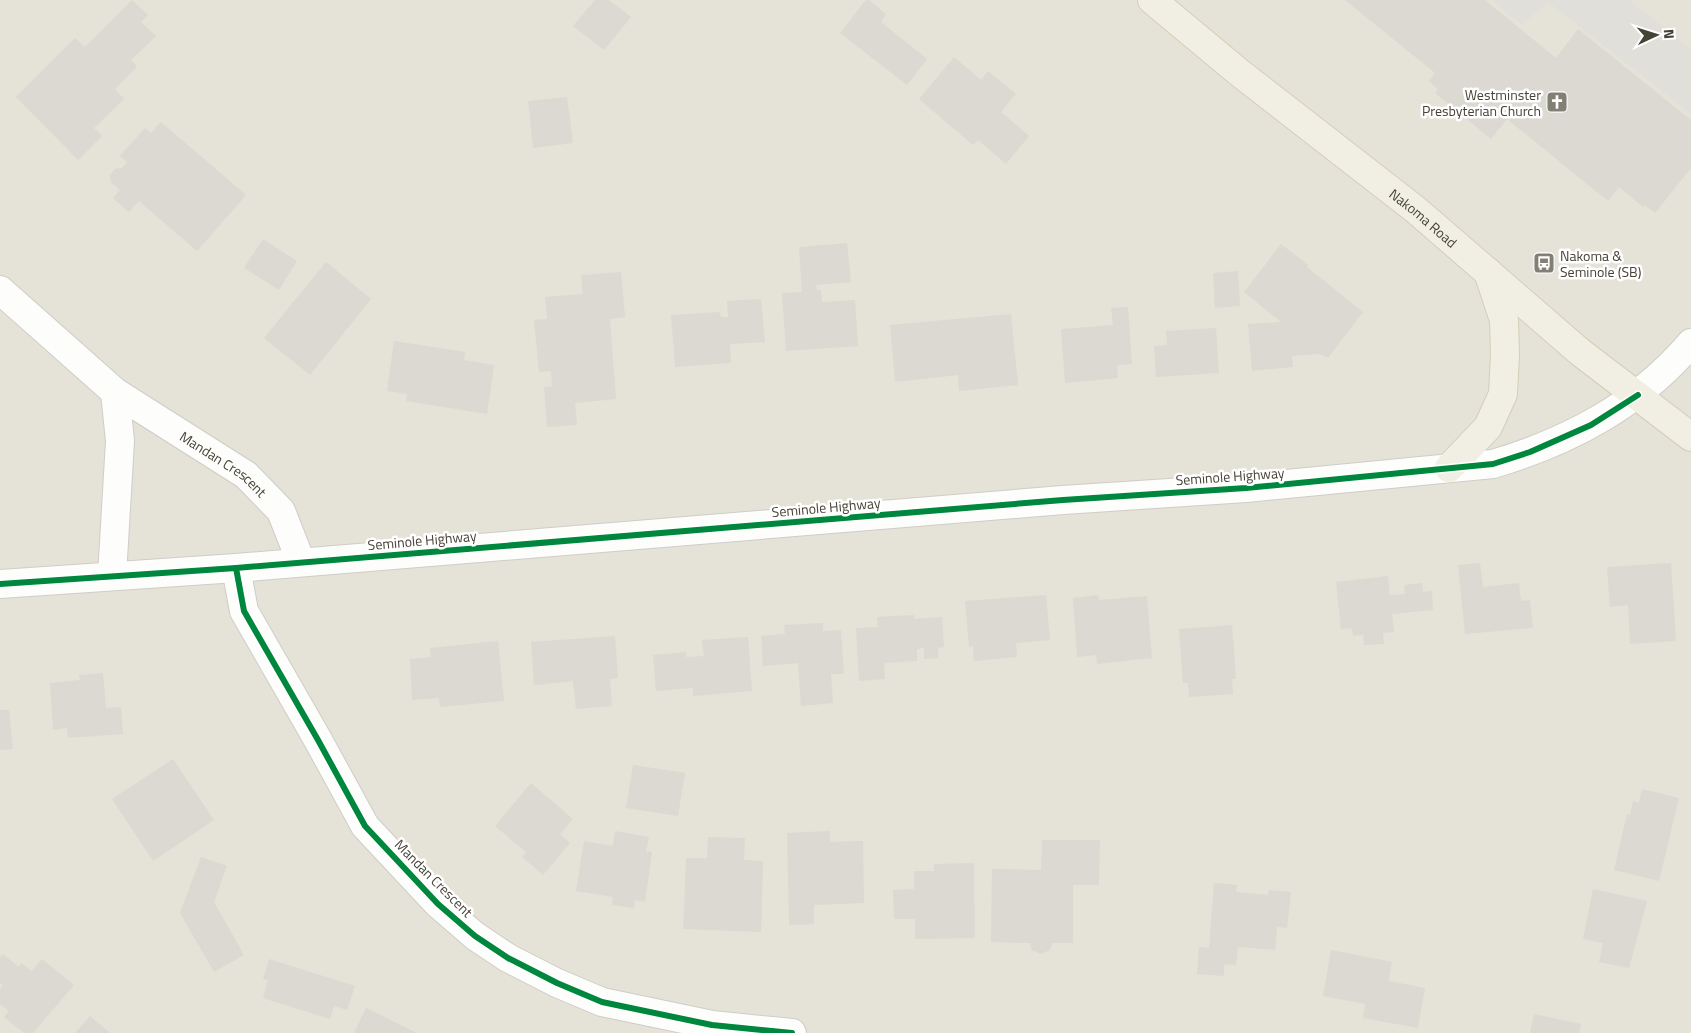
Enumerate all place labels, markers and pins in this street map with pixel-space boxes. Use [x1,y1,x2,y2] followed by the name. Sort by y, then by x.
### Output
[1422,84,1541,121] place label: Westminster Presbyterian Church
[1545,90,1569,114] church icon: Westminster Presbyterian Church
[1560,245,1641,282] place label: Nakoma & Seminole (SB)
[1532,251,1556,275] bus stop icon: Nakoma & Seminole (SB)

